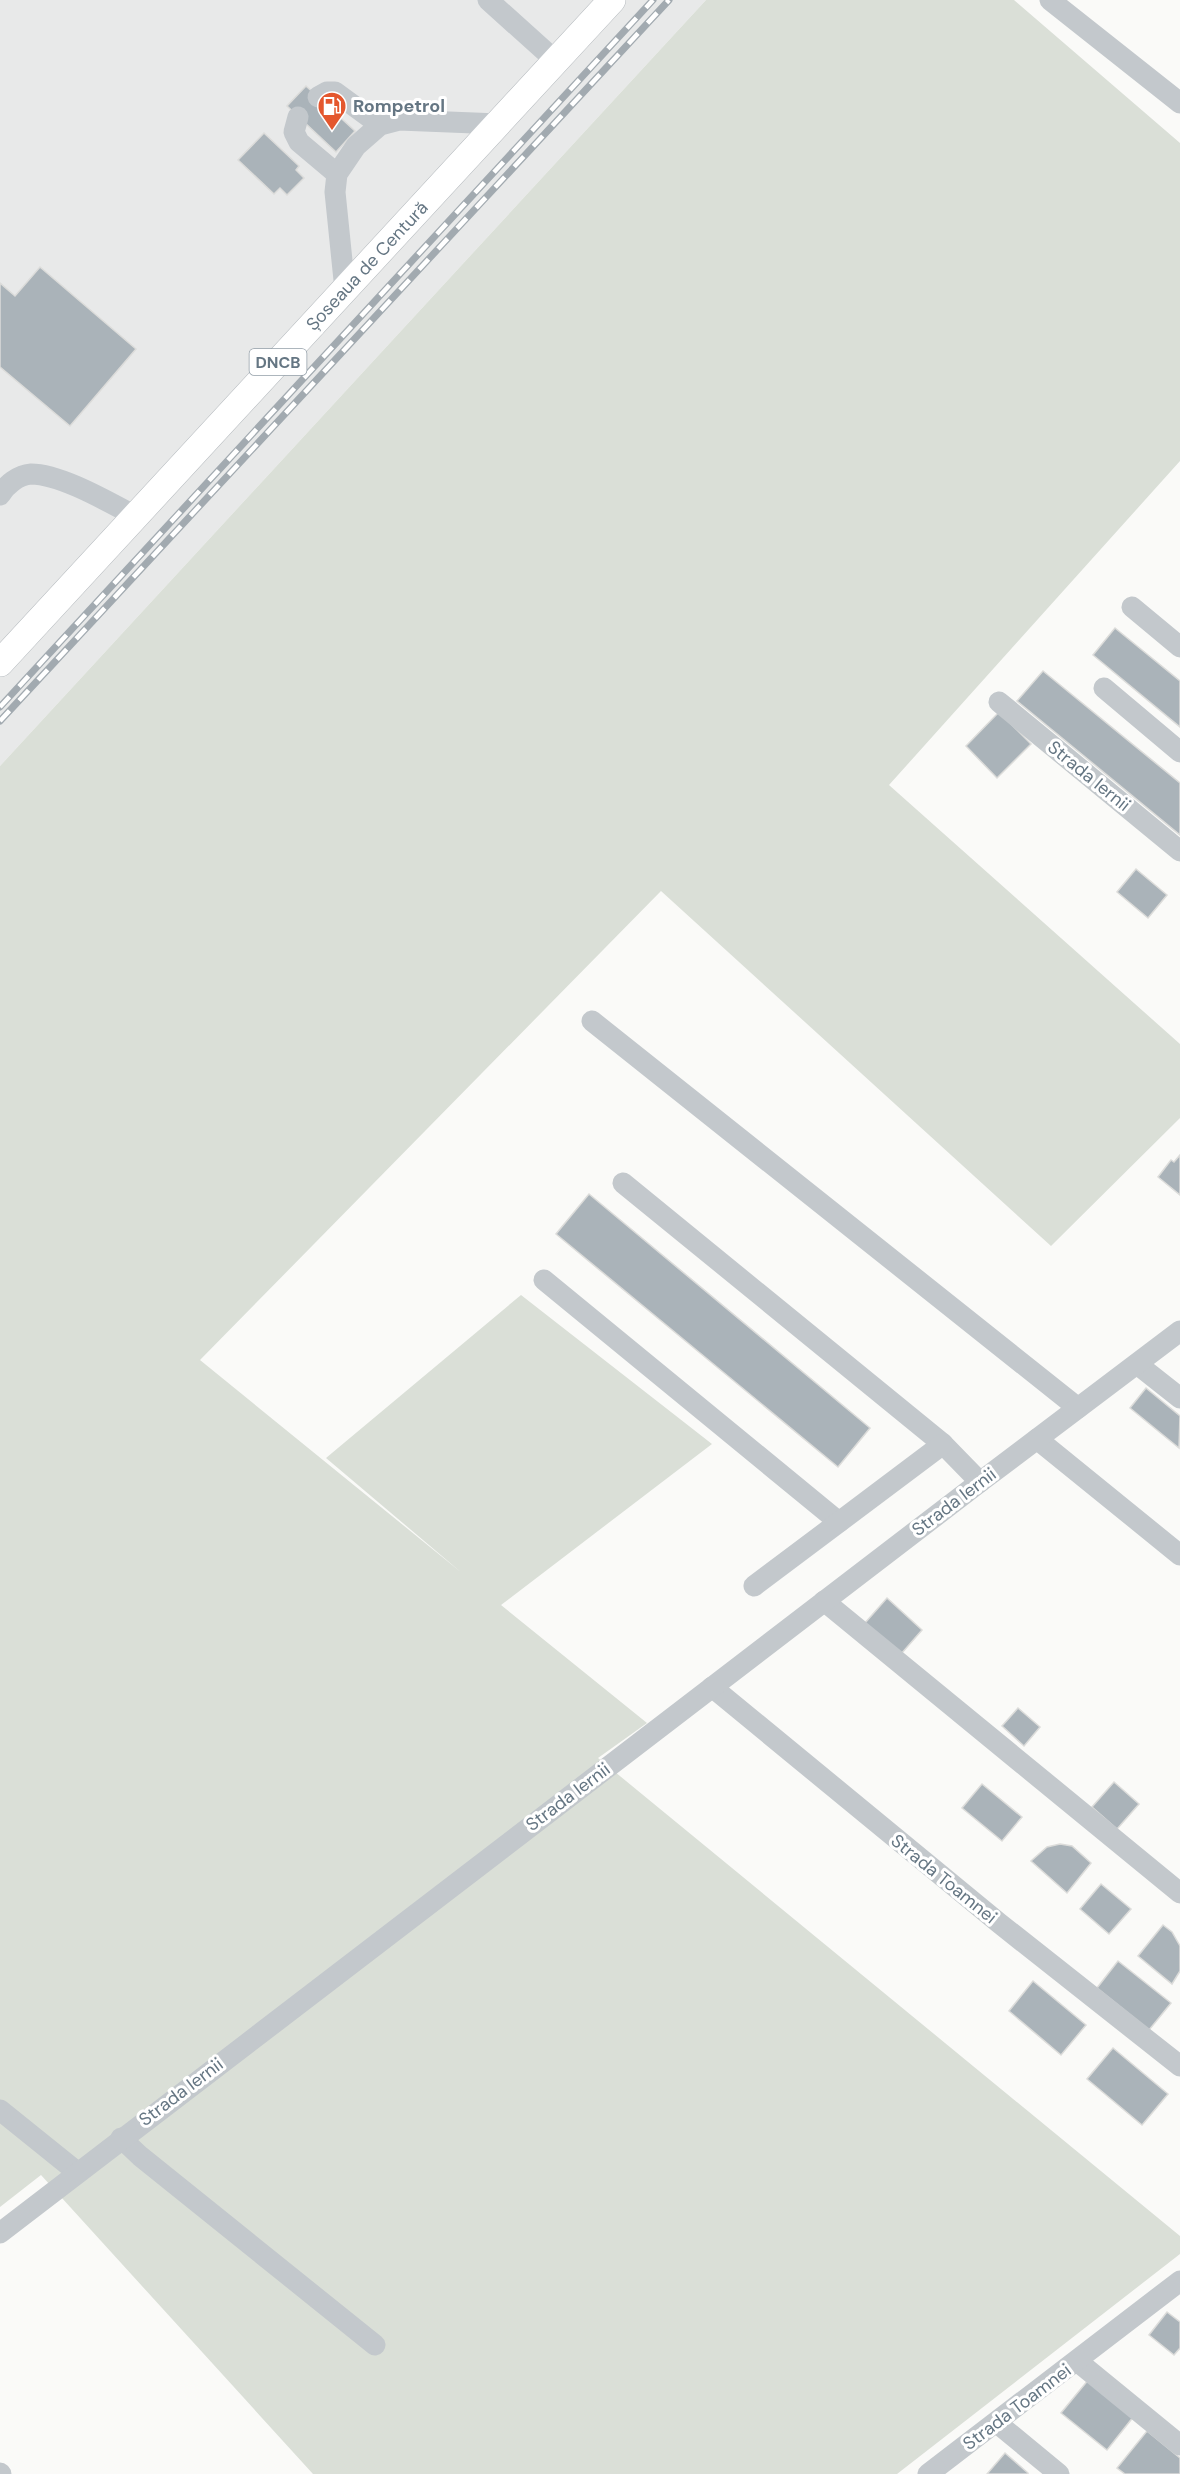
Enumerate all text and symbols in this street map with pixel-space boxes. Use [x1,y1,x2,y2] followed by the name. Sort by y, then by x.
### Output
[316,90,348,132] fuel station icon: Rompetrol
[353,94,445,118] place label: Rompetrol
[301,196,433,336] street label: Șoseaua de Centură
[250,349,306,375] road number: DNCB
[1043,735,1135,817] street label: Strada Iernii
[907,1462,1001,1542] street label: Strada Iernii
[521,1757,615,1837] street label: Strada Iernii
[886,1829,1002,1929] street label: Strada Toamnei
[134,2052,228,2132] street label: Strada Iernii
[958,2358,1076,2456] street label: Strada Toamnei

